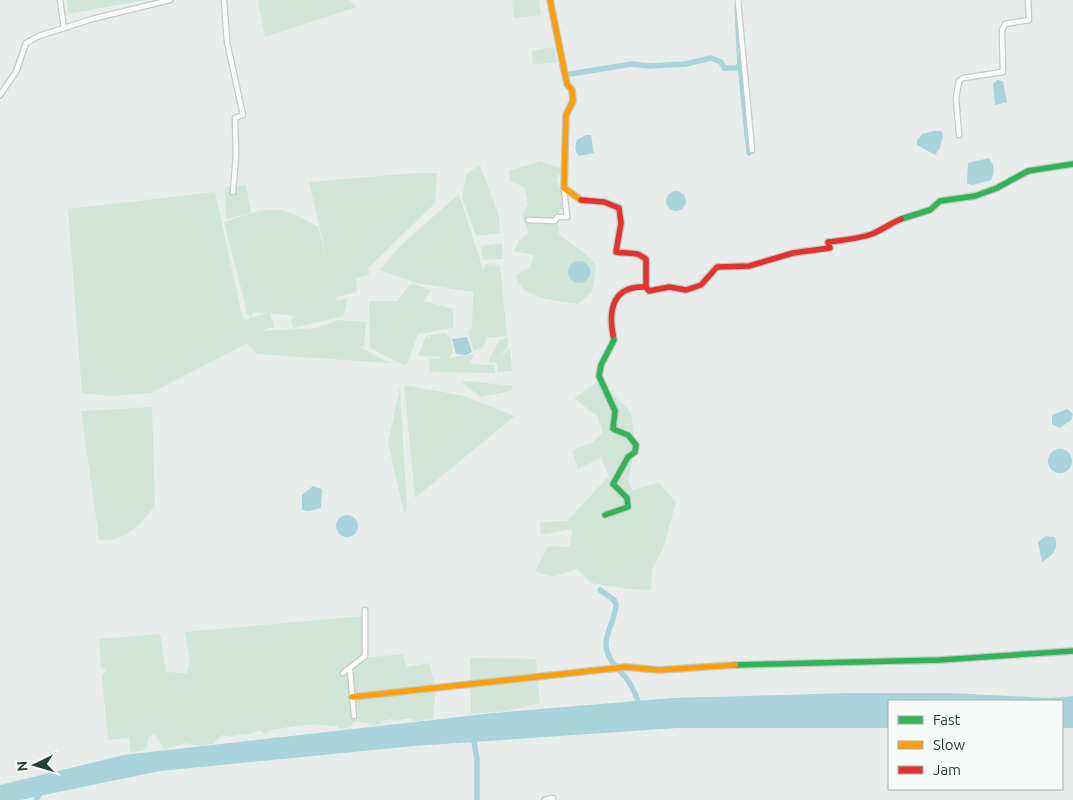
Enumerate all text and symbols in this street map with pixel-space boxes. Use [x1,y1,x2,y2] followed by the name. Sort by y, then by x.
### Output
[888,700,1063,790] legend
[933,711,961,728] text: Fast
[933,736,966,753] text: Slow
[10,740,60,790] north arrow
[14,760,30,772] text: N
[933,761,961,778] text: Jam

